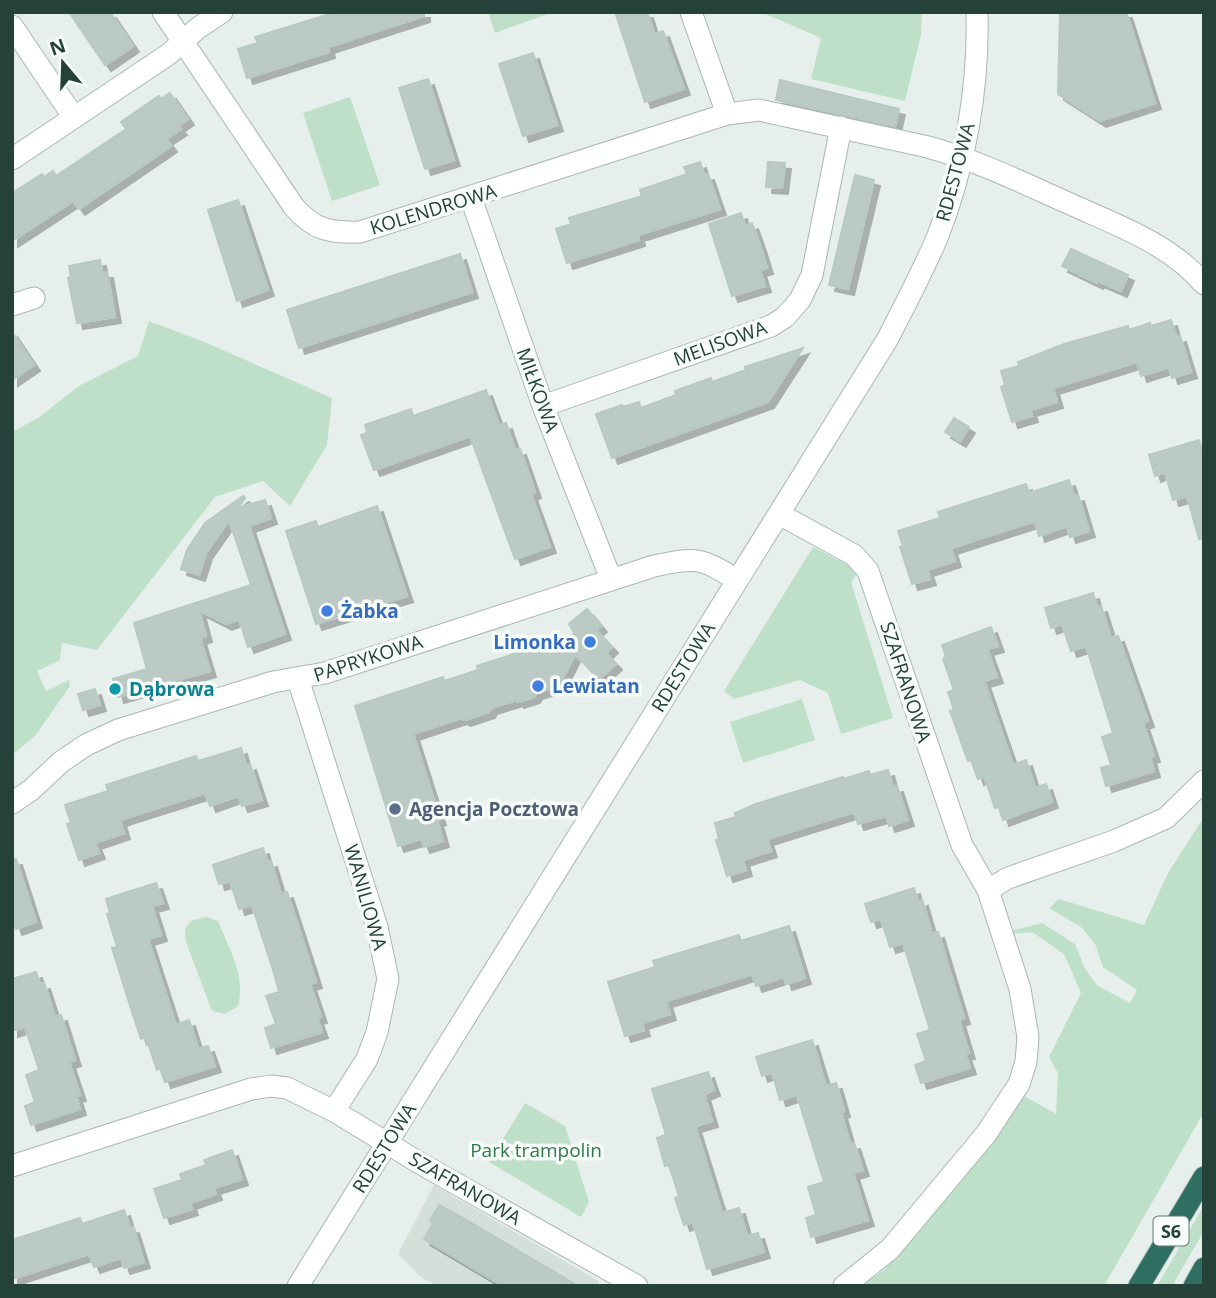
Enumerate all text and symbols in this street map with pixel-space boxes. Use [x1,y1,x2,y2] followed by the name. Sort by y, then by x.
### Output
[28,28,98,98] north arrow
[46,32,69,62] text: N
[929,120,981,224] street label: RDESTOWA
[367,177,499,241] street label: KOLENDROWA
[670,314,770,372] street label: MELISOWA
[511,344,565,436] street label: MIŁKOWA
[341,598,399,624] place label: Żabka
[319,603,335,619] marker: Żabka
[645,617,721,717] street label: RDESTOWA
[874,618,938,746] street label: SZAFRANOWA
[310,628,426,688] street label: PAPRYKOWA
[493,629,576,655] place label: Limonka
[582,634,598,650] marker: Limonka
[552,673,640,699] place label: Lewiatan
[129,676,215,702] place label: Dąbrowa
[530,678,546,694] marker: Lewiatan
[107,681,123,697] marker: Dąbrowa
[409,796,579,822] place label: Agencja Pocztowa
[387,801,403,817] marker: Agencja Pocztowa
[339,841,393,953] street label: WANILIOWA
[346,1098,422,1198] street label: RDESTOWA
[470,1137,602,1163] park label: Park trampolin
[404,1145,526,1231] street label: SZAFRANOWA
[1154,1216,1188,1246] road number: S6

